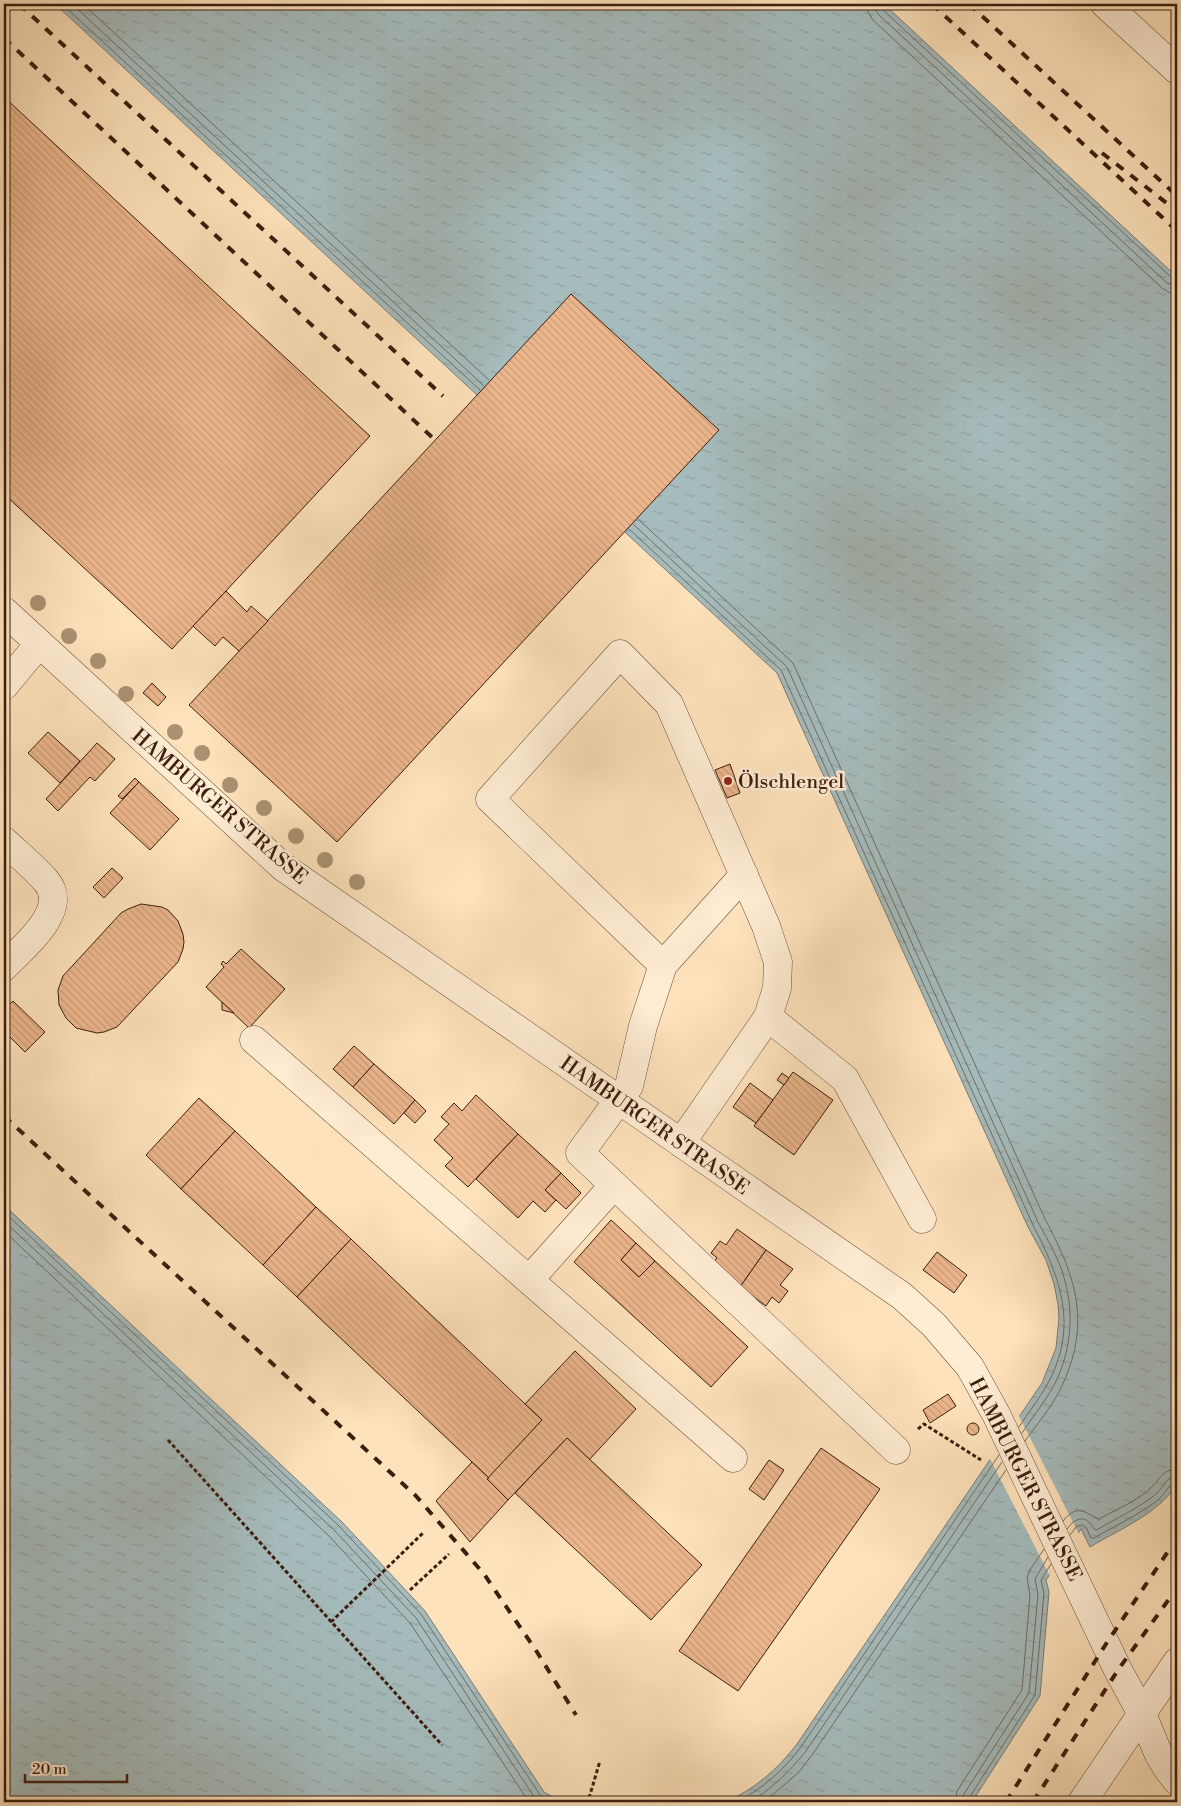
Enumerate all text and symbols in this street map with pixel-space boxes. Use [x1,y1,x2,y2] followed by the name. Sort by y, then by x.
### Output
[126,724,312,890] street label: HAMBURGER STRASSE
[738,769,844,795] place label: Ölschlengel
[722,775,734,787] marker: Ölschlengel
[555,1051,754,1201] street label: HAMBURGER STRASSE
[962,1374,1087,1586] street label: HAMBURGER STRASSE
[25,1751,128,1783] scale bar
[32,1760,67,1779] text: 20 m

